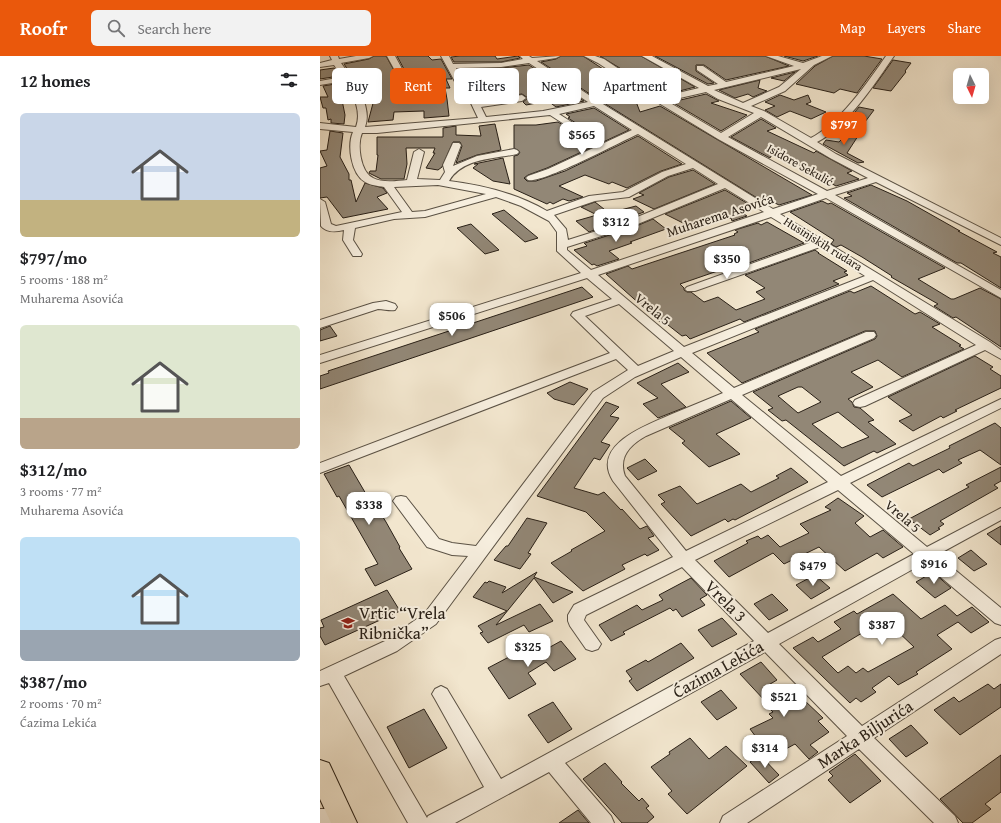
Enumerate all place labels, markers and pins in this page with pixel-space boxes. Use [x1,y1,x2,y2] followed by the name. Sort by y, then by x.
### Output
[820,112,868,146] pin: $797
[558,122,606,156] pin: $565
[592,209,640,243] pin: $312
[703,246,751,280] pin: $350
[428,303,476,337] pin: $506
[345,492,393,526] pin: $338
[910,551,958,585] pin: $916
[789,553,837,587] pin: $479
[359,600,446,645] place label: Vrtic “Vrela Ribnička”
[858,612,906,646] pin: $387
[340,615,356,631] school or university icon: Vrtic “Vrela Ribnička”
[504,634,552,668] pin: $325
[760,684,808,718] pin: $521
[741,735,789,769] pin: $314

